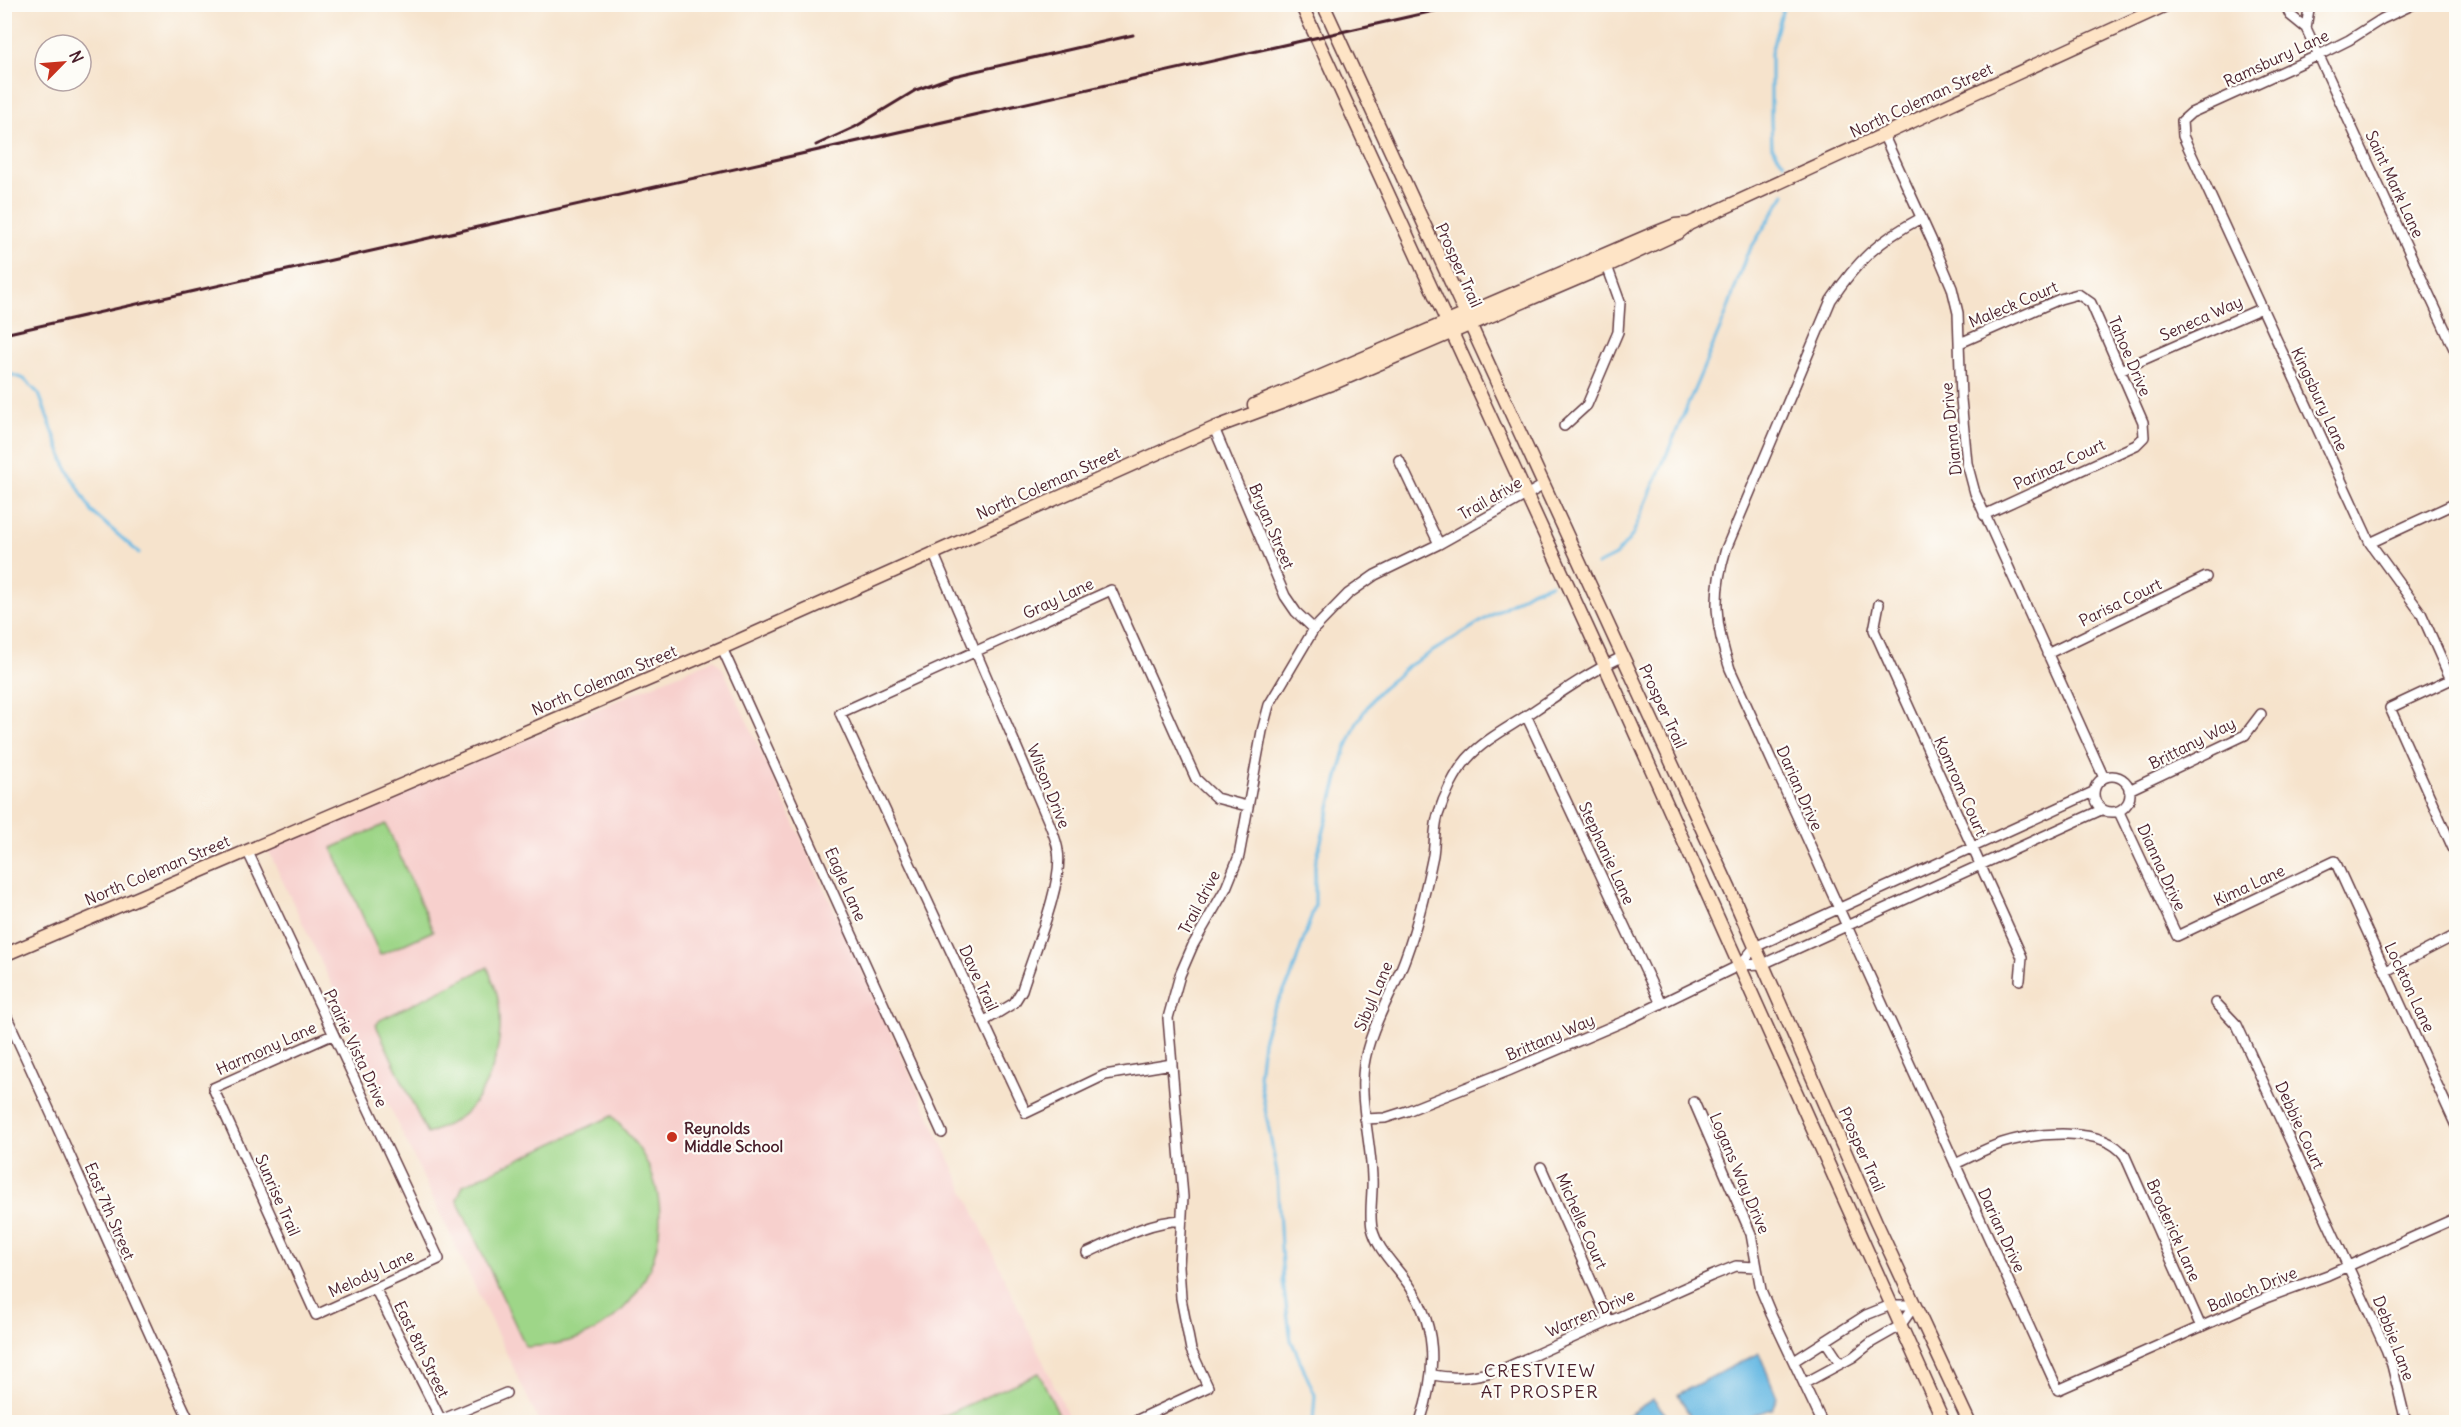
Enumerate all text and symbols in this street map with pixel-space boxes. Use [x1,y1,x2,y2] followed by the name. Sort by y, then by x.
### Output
[2220,25,2332,91] street label: Ramsbury Lane
[33,33,93,93] north arrow
[65,47,88,66] text: N
[1846,58,1996,142] street label: North Coleman Street
[2361,127,2429,241] street label: Saint Mark Lane
[1432,220,1486,310] street label: Prosper Trail
[1965,276,2061,332] street label: Maleck Court
[2156,291,2246,345] street label: Seneca Way
[2104,313,2156,399] street label: Tahoe Drive
[2287,344,2353,454] street label: Kingsbury Lane
[1936,382,1966,476] street label: Dianna Drive
[2010,434,2109,494] street label: Parinaz Court
[973,442,1124,524] street label: North Coleman Street
[1455,472,1525,524] street label: Trail drive
[1245,480,1299,572] street label: Bryan Street
[1020,573,1096,623] street label: Gray Lane
[2075,573,2165,631] street label: Parisa Court
[529,640,680,720] street label: North Coleman Street
[1635,661,1691,751] street label: Prosper Trail
[2145,713,2239,773] street label: Brittany Way
[1930,733,1992,839] street label: Komrom Court
[1023,741,1075,831] street label: Wilson Drive
[1772,743,1828,833] street label: Darian Drive
[1575,799,1639,907] street label: Stephanie Lane
[2133,820,2191,914] street label: Dianna Drive
[82,830,233,910] street label: North Coleman Street
[821,844,871,924] street label: Eagle Lane
[2210,860,2288,910] street label: Kima Lane
[1174,867,1224,937] street label: Trail drive
[2380,939,2440,1035] street label: Lockton Lane
[955,942,1003,1014] street label: Dave Trail
[1349,958,1397,1034] street label: Sibyl Lane
[320,986,392,1110] street label: Prairie Vista Drive
[1502,1009,1598,1065] street label: Brittany Way
[213,1017,319,1079] street label: Harmony Lane
[2271,1078,2329,1172] street label: Debbie Court
[1835,1104,1889,1194] street label: Prosper Trail
[1705,1109,1775,1237] street label: Logans Way Drive
[684,1118,783,1156] place label: Reynolds Middle School
[665,1130,679,1144] marker: Reynolds Middle School
[251,1151,305,1239] street label: Sunrise Trail
[81,1159,140,1263] street label: East 7th Street
[1552,1170,1612,1273] street label: Michelle Court
[2143,1176,2205,1284] street label: Broderick Lane
[1974,1185,2030,1275] street label: Darian Drive
[325,1244,417,1302] street label: Melody Lane
[2204,1262,2300,1316] street label: Balloch Drive
[1542,1284,1638,1342] street label: Warren Drive
[2369,1293,2419,1383] street label: Debbie Lane
[390,1297,454,1401] street label: East 8th Street
[1481,1359,1599,1403] district label: CRESTVIEW AT PROSPER

